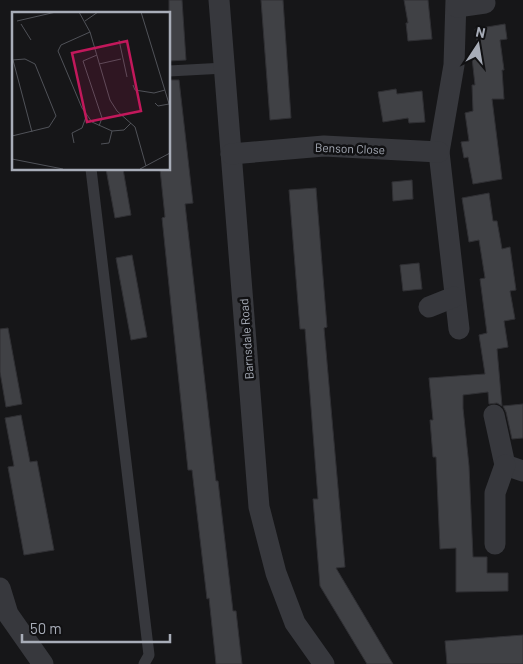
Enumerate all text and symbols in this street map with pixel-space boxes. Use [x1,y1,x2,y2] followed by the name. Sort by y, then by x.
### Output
[12,12,170,170] inset map
[453,20,503,70] north arrow
[474,23,487,41] text: N
[315,140,385,156] street label: Benson Close
[236,298,256,380] street label: Barnsdale Road
[22,612,170,644] scale bar
[30,619,62,637] text: 50 m

